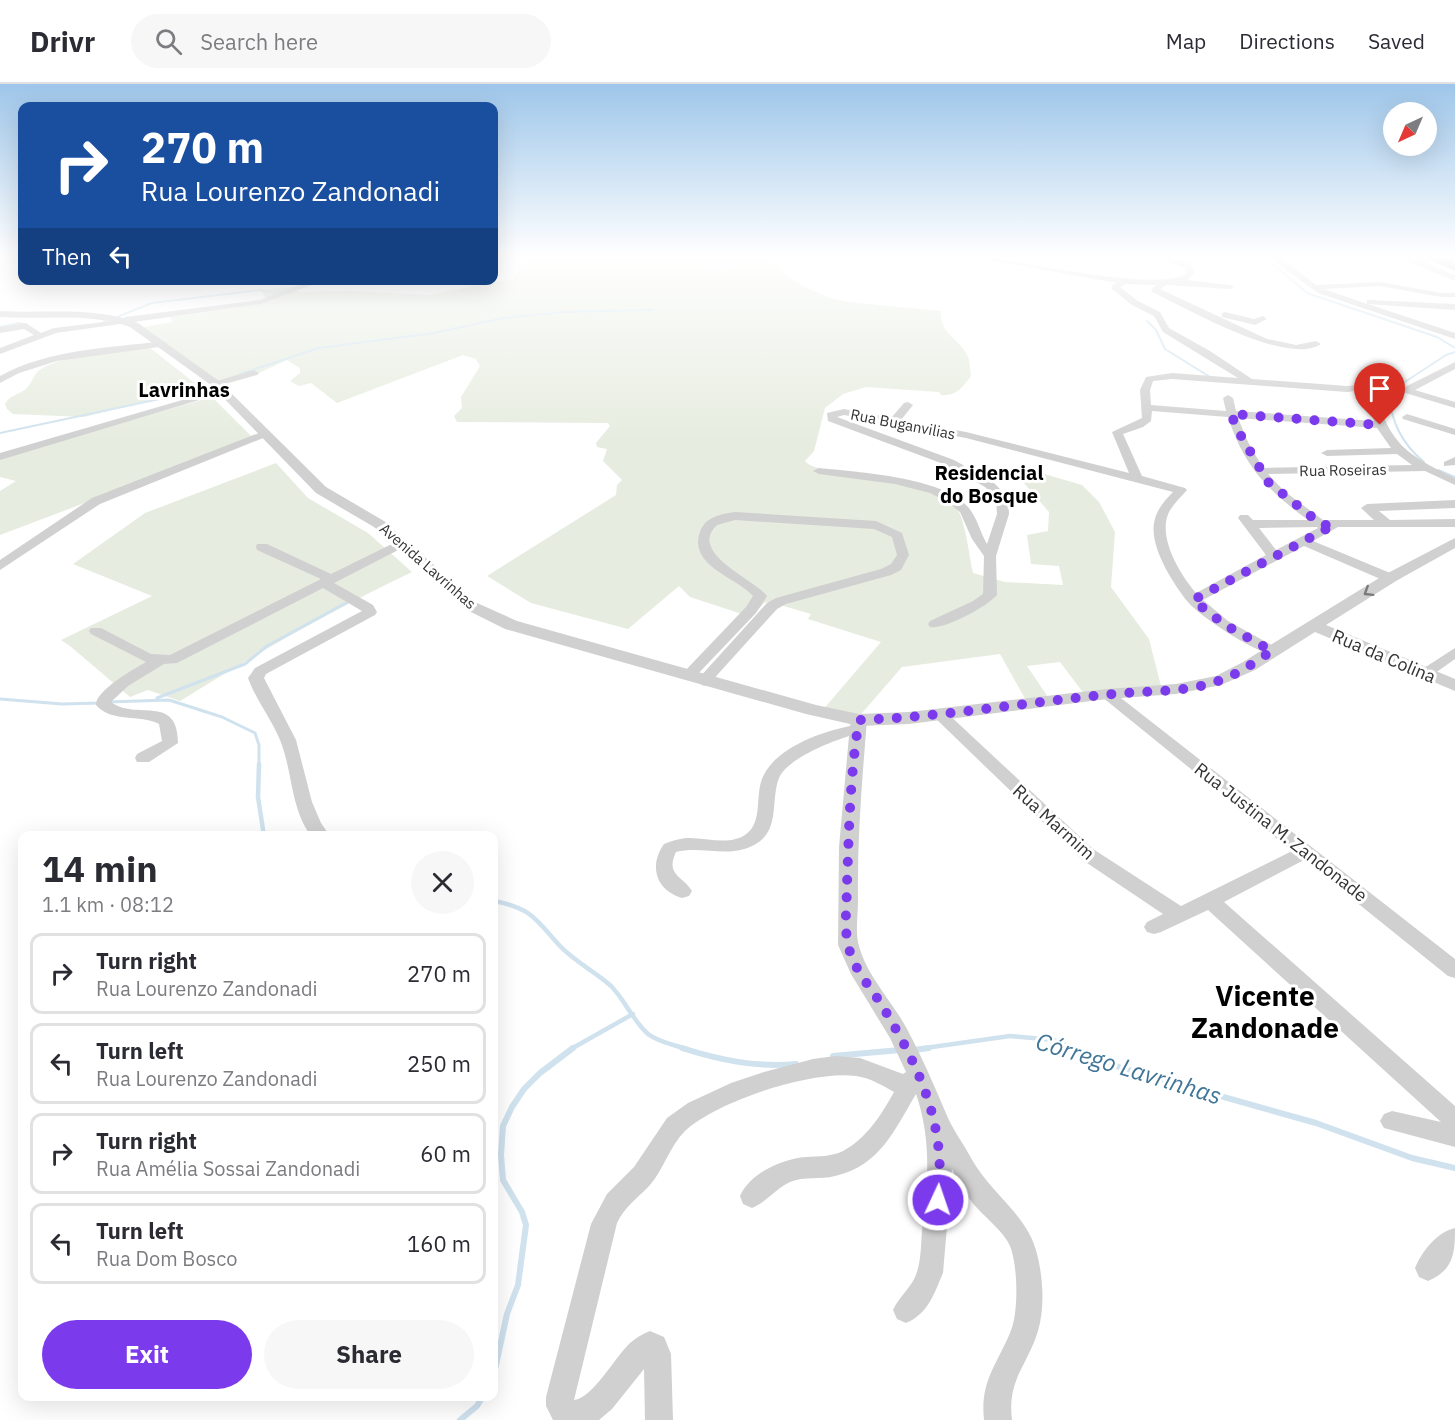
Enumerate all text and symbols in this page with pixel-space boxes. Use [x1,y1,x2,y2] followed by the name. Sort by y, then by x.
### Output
[131,14,551,68] search box
[30,23,95,60] text: Drivr
[152,25,185,58] icon: search
[200,27,318,56] text: Search here
[1166,27,1206,55] text: Map
[1239,27,1335,55] text: Directions
[1368,27,1425,55] text: Saved
[1383,102,1437,156] north arrow
[1383,102,1437,156] map controls
[141,120,264,175] text: 270 m
[42,126,120,204] icon: right
[141,173,440,208] text: Rua Lourenzo Zandonadi
[104,240,137,273] icon: left
[42,242,92,271] text: Then
[1354,363,1405,425] pin
[1363,372,1396,405] icon: arrive
[138,376,230,403] district label: Lavrinhas
[849,405,957,443] street label: Rua Buganvilias
[934,459,1044,509] district label: Residencial do Bosque
[1299,460,1387,480] street label: Rua Roseiras
[376,519,480,613] street label: Avenida Lavrinhas
[1364,585,1374,597] one-way arrow
[1329,624,1440,688] street label: Rua da Colina
[1190,757,1372,907] street label: Rua Justina M. Zandonade
[1008,779,1100,865] street label: Rua Marmim
[42,845,158,892] text: 14 min
[411,851,474,914] button: close
[42,891,174,918] text: 1.1 km · 08:12
[96,946,197,975] text: Turn right
[45,957,78,990] icon: right
[407,959,471,988] text: 270 m
[96,975,318,1002] text: Rua Lourenzo Zandonadi
[1191,977,1339,1046] district label: Vicente Zandonade
[1032,1025,1226,1111] water label: Córrego Lavrinhas
[96,1036,184,1065] text: Turn left
[45,1047,78,1080] icon: left
[407,1049,471,1078] text: 250 m
[96,1065,318,1092] text: Rua Lourenzo Zandonadi
[96,1126,197,1155] text: Turn right
[45,1137,78,1170] icon: right
[420,1139,471,1168] text: 60 m
[96,1155,360,1182] text: Rua Amélia Sossai Zandonadi
[906,1168,970,1232] position arrow
[96,1216,184,1245] text: Turn left
[45,1227,78,1260] icon: left
[407,1229,471,1258] text: 160 m
[96,1245,238,1272] text: Rua Dom Bosco
[42,1320,252,1389] button: Exit
[264,1320,474,1389] button: Share

